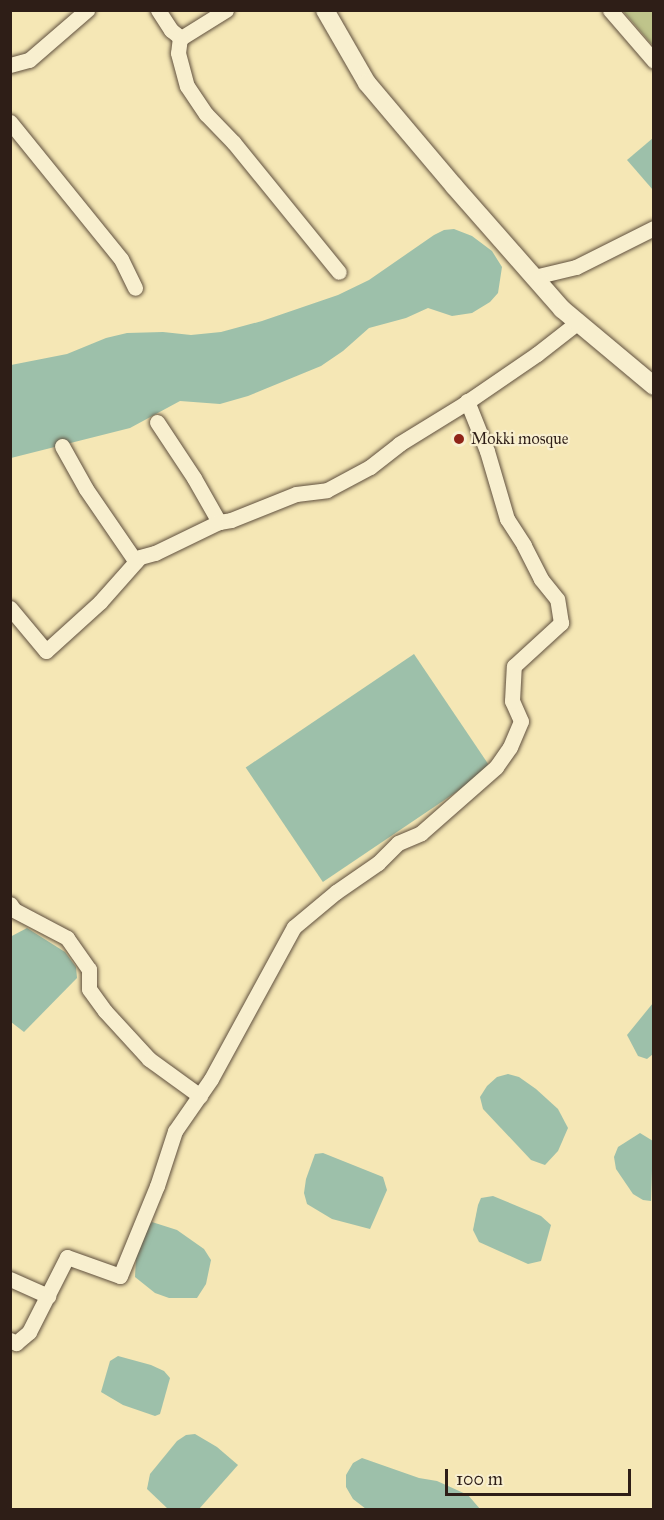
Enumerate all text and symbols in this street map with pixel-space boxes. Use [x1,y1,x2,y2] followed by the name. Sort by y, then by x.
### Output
[471,429,568,449] place label: Mokki mosque
[452,432,466,446] marker: Mokki mosque
[448,1457,634,1495] scale bar
[456,1468,503,1490] text: 100 m

